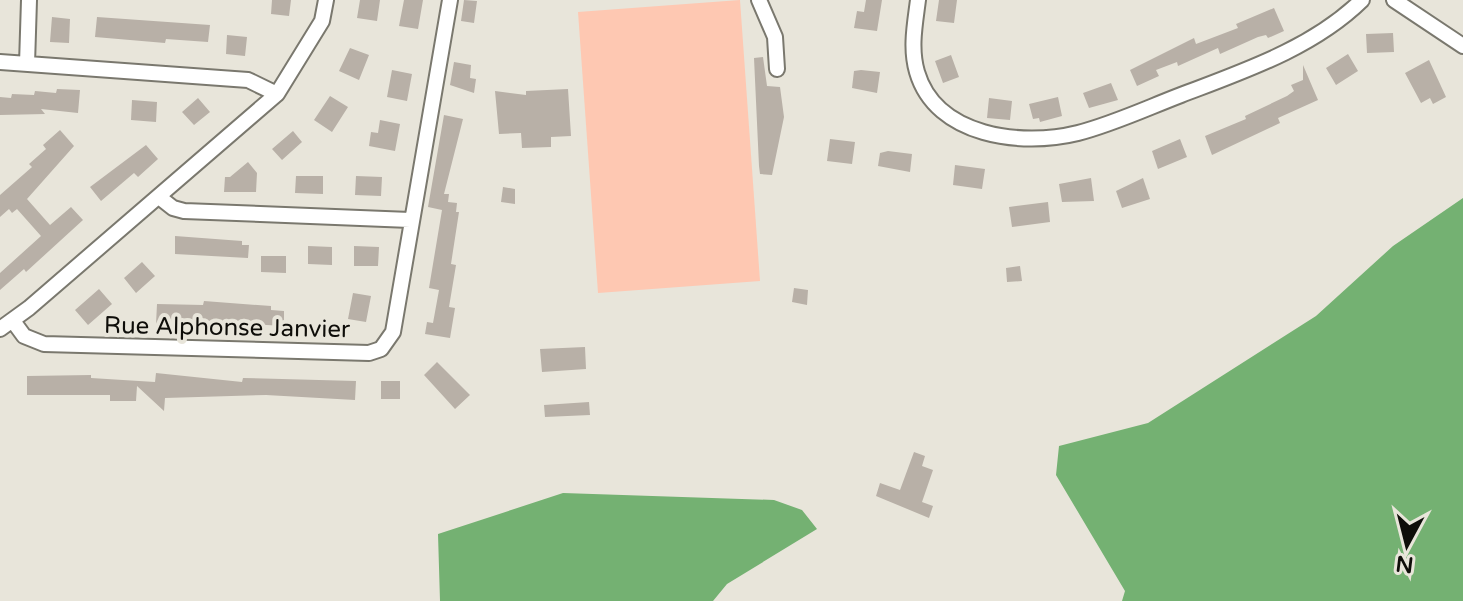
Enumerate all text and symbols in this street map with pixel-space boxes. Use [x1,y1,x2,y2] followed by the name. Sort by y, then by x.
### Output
[104,311,351,344] street label: Rue Alphonse Janvier
[1367,505,1447,585] north arrow
[1394,550,1415,578] text: N

